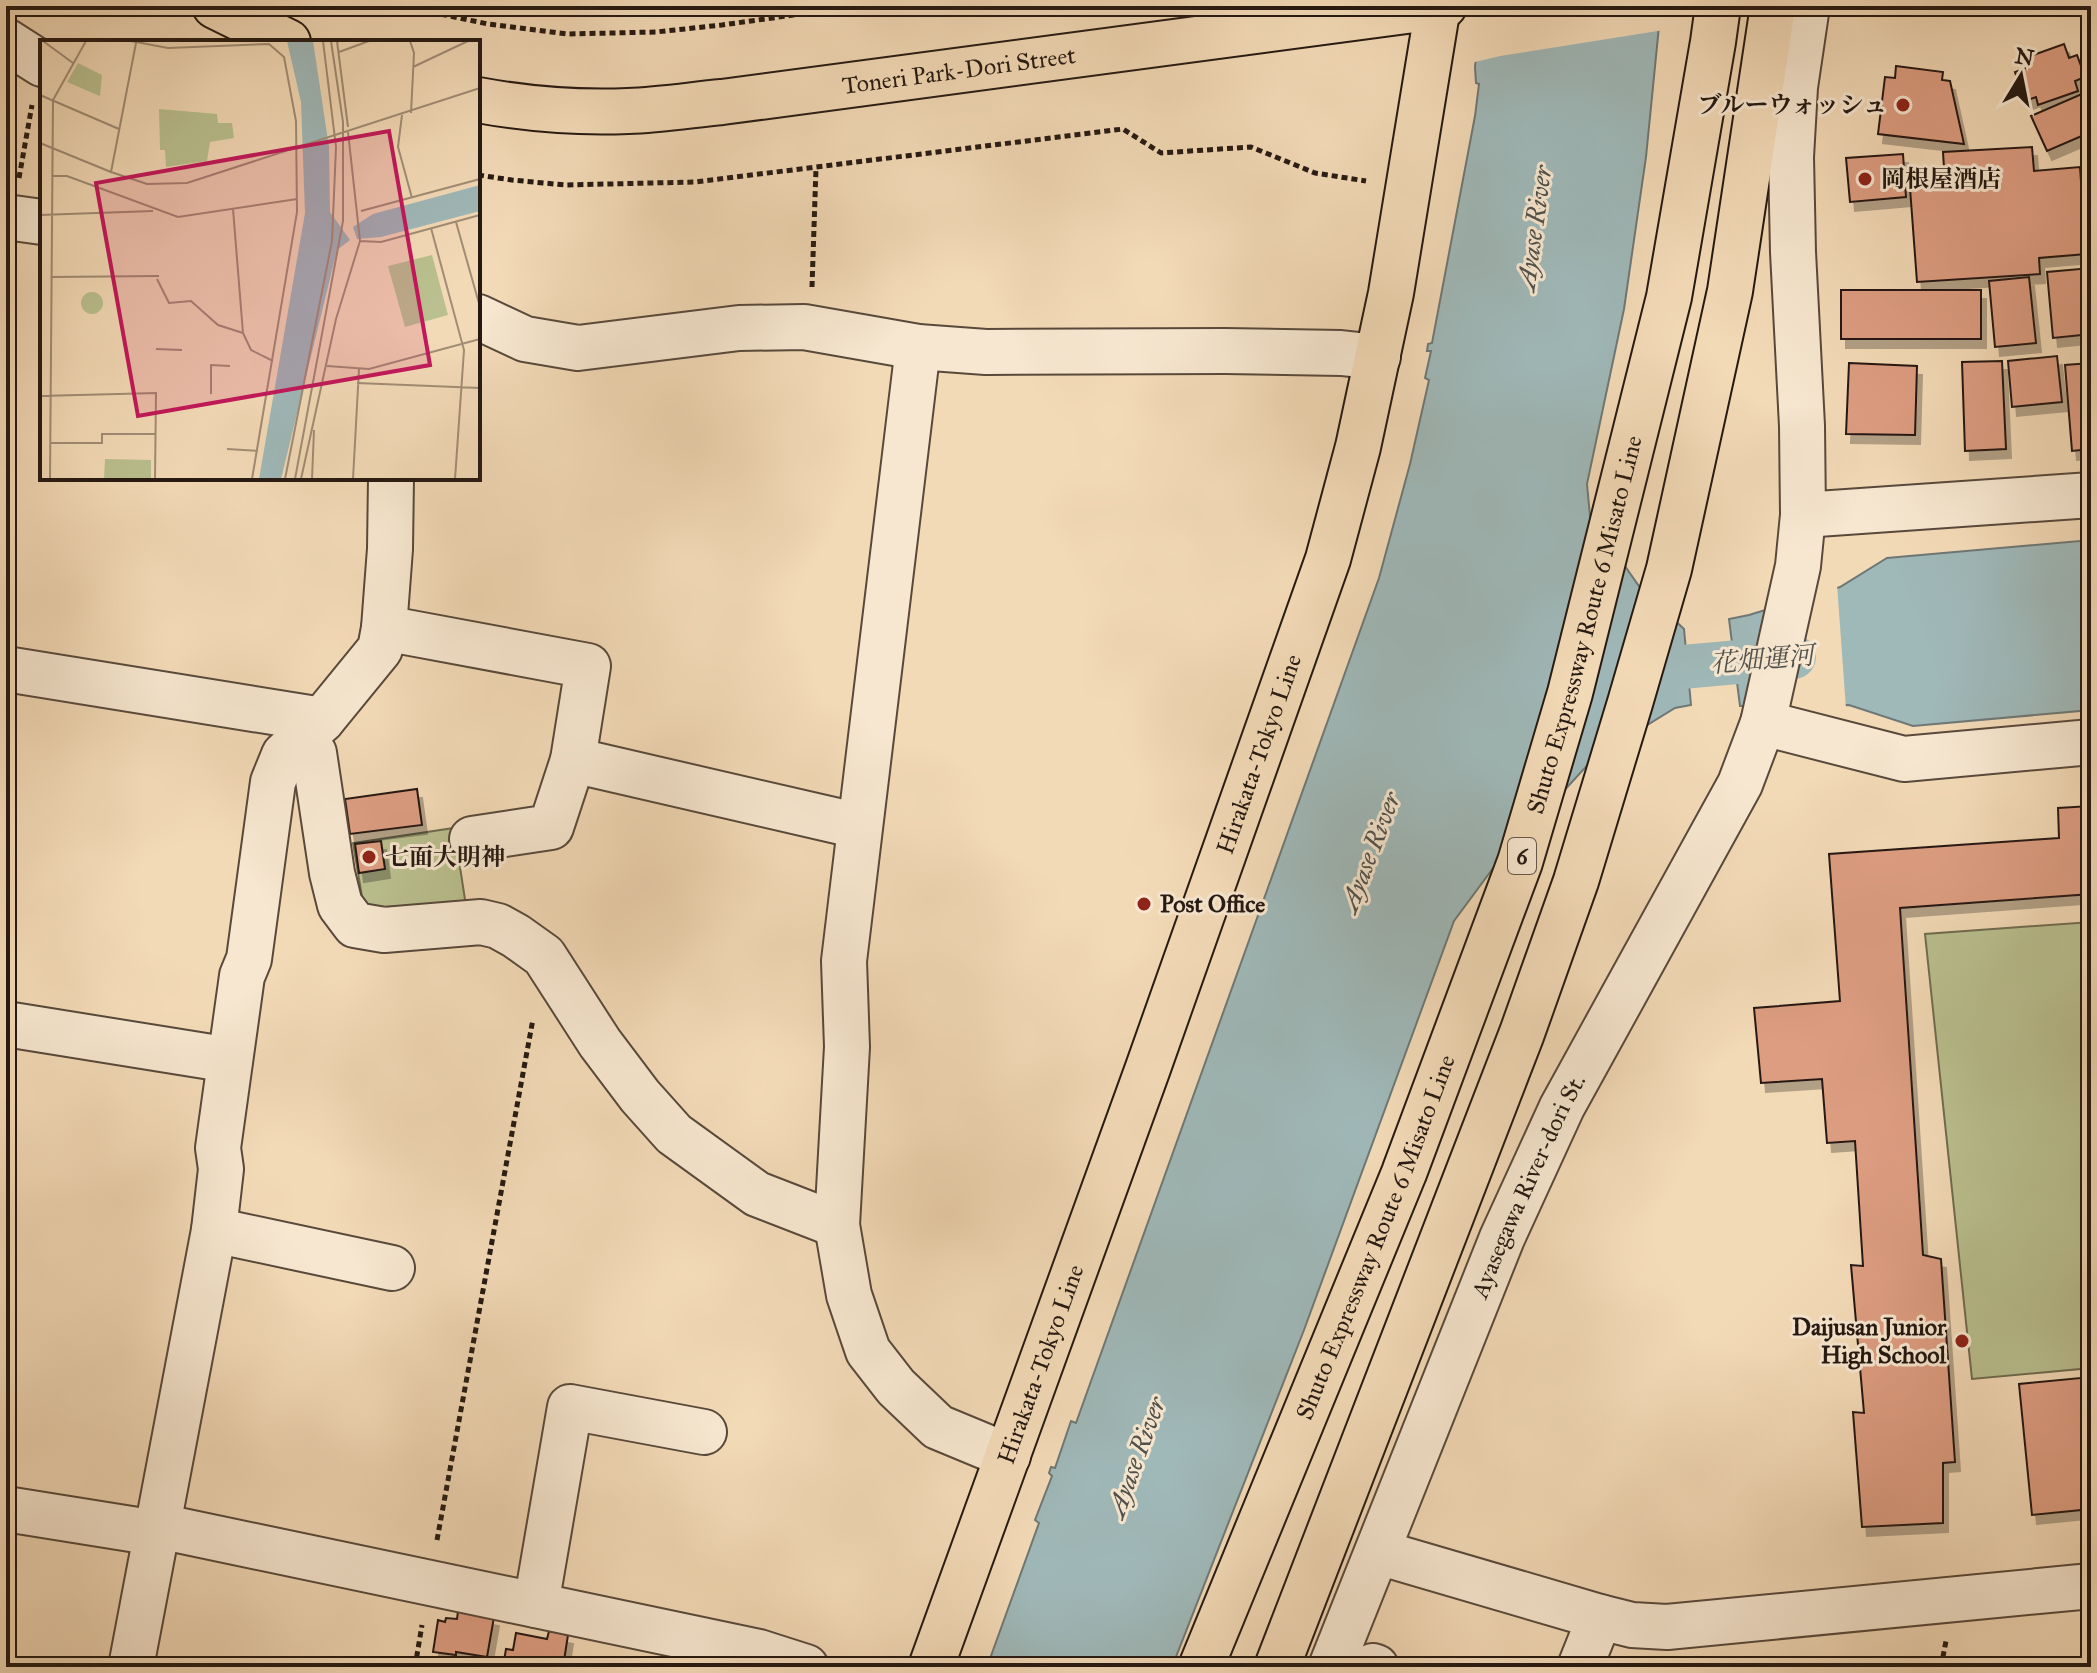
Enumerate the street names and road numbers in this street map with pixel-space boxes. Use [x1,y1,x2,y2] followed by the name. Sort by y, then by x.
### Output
[840,40,1078,101] street label: Toneri Park-Dori Street
[1520,432,1649,818] street label: Shuto Expressway Route 6 Misato Line
[1210,650,1308,858] street label: Hirakata-Tokyo Line
[1508,838,1536,874] road number: 6
[1289,1051,1462,1424] street label: Shuto Expressway Route 6 Misato Line
[1464,1069,1592,1303] street label: Ayasegawa River-dori St.
[991,1260,1091,1468] street label: Hirakata-Tokyo Line

